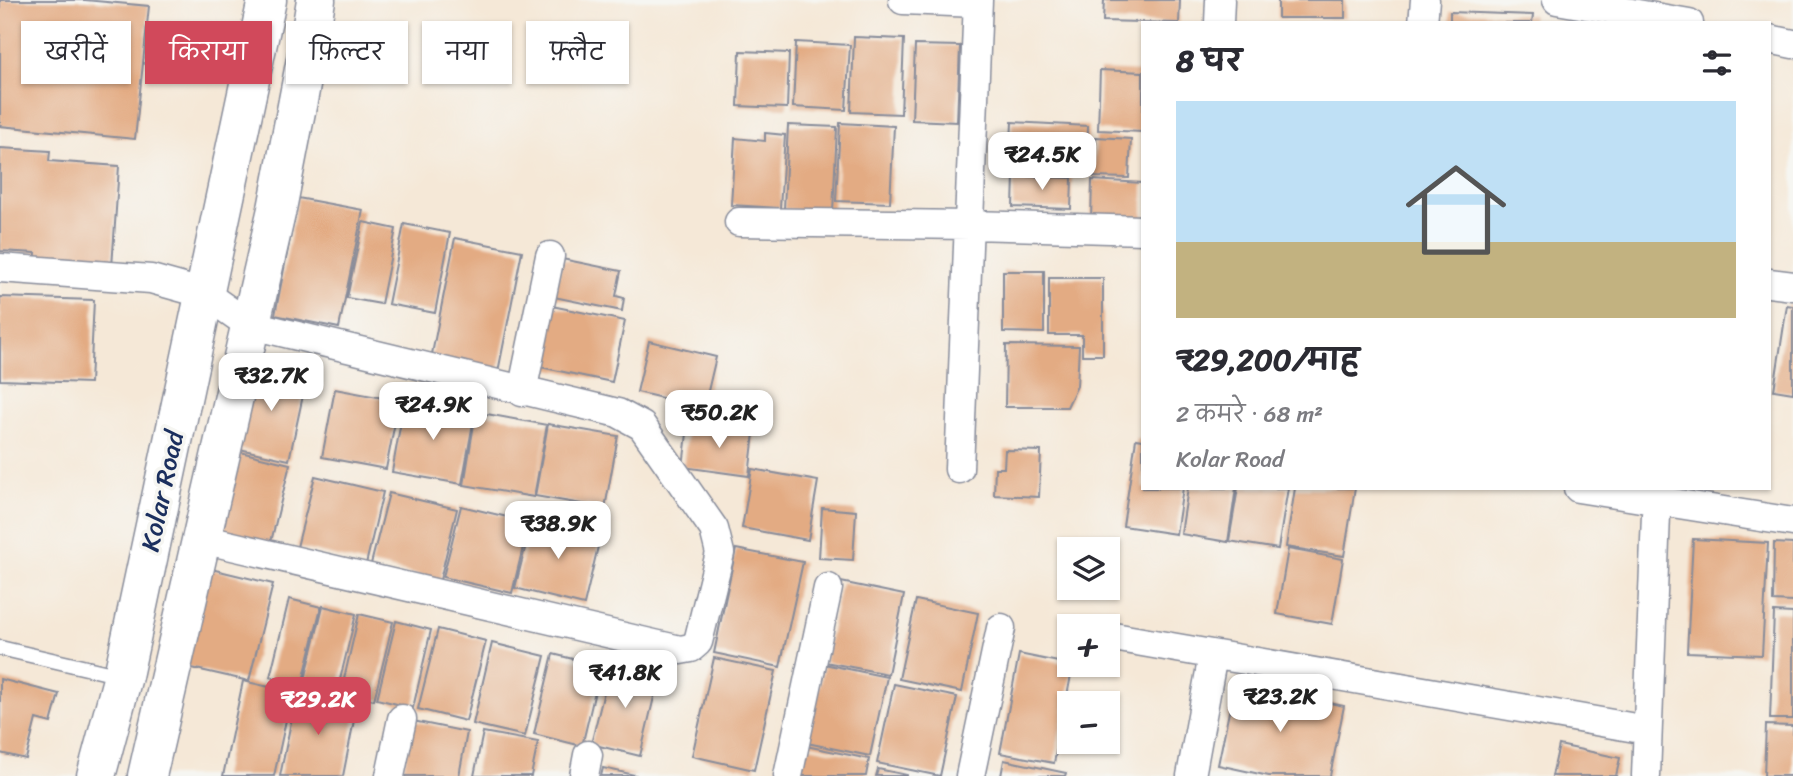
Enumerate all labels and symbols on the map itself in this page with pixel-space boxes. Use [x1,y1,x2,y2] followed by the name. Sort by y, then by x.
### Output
[985,132,1099,192] pin: ₹24.5K
[214,354,328,413] pin: ₹32.7K
[376,382,490,442] pin: ₹24.9K
[662,391,776,450] pin: ₹50.2K
[127,424,198,556] street label: Kolar Road
[501,502,615,561] pin: ₹38.9K
[568,650,682,710] pin: ₹41.8K
[1223,674,1337,734] pin: ₹23.2K
[261,678,375,737] pin: ₹29.2K

